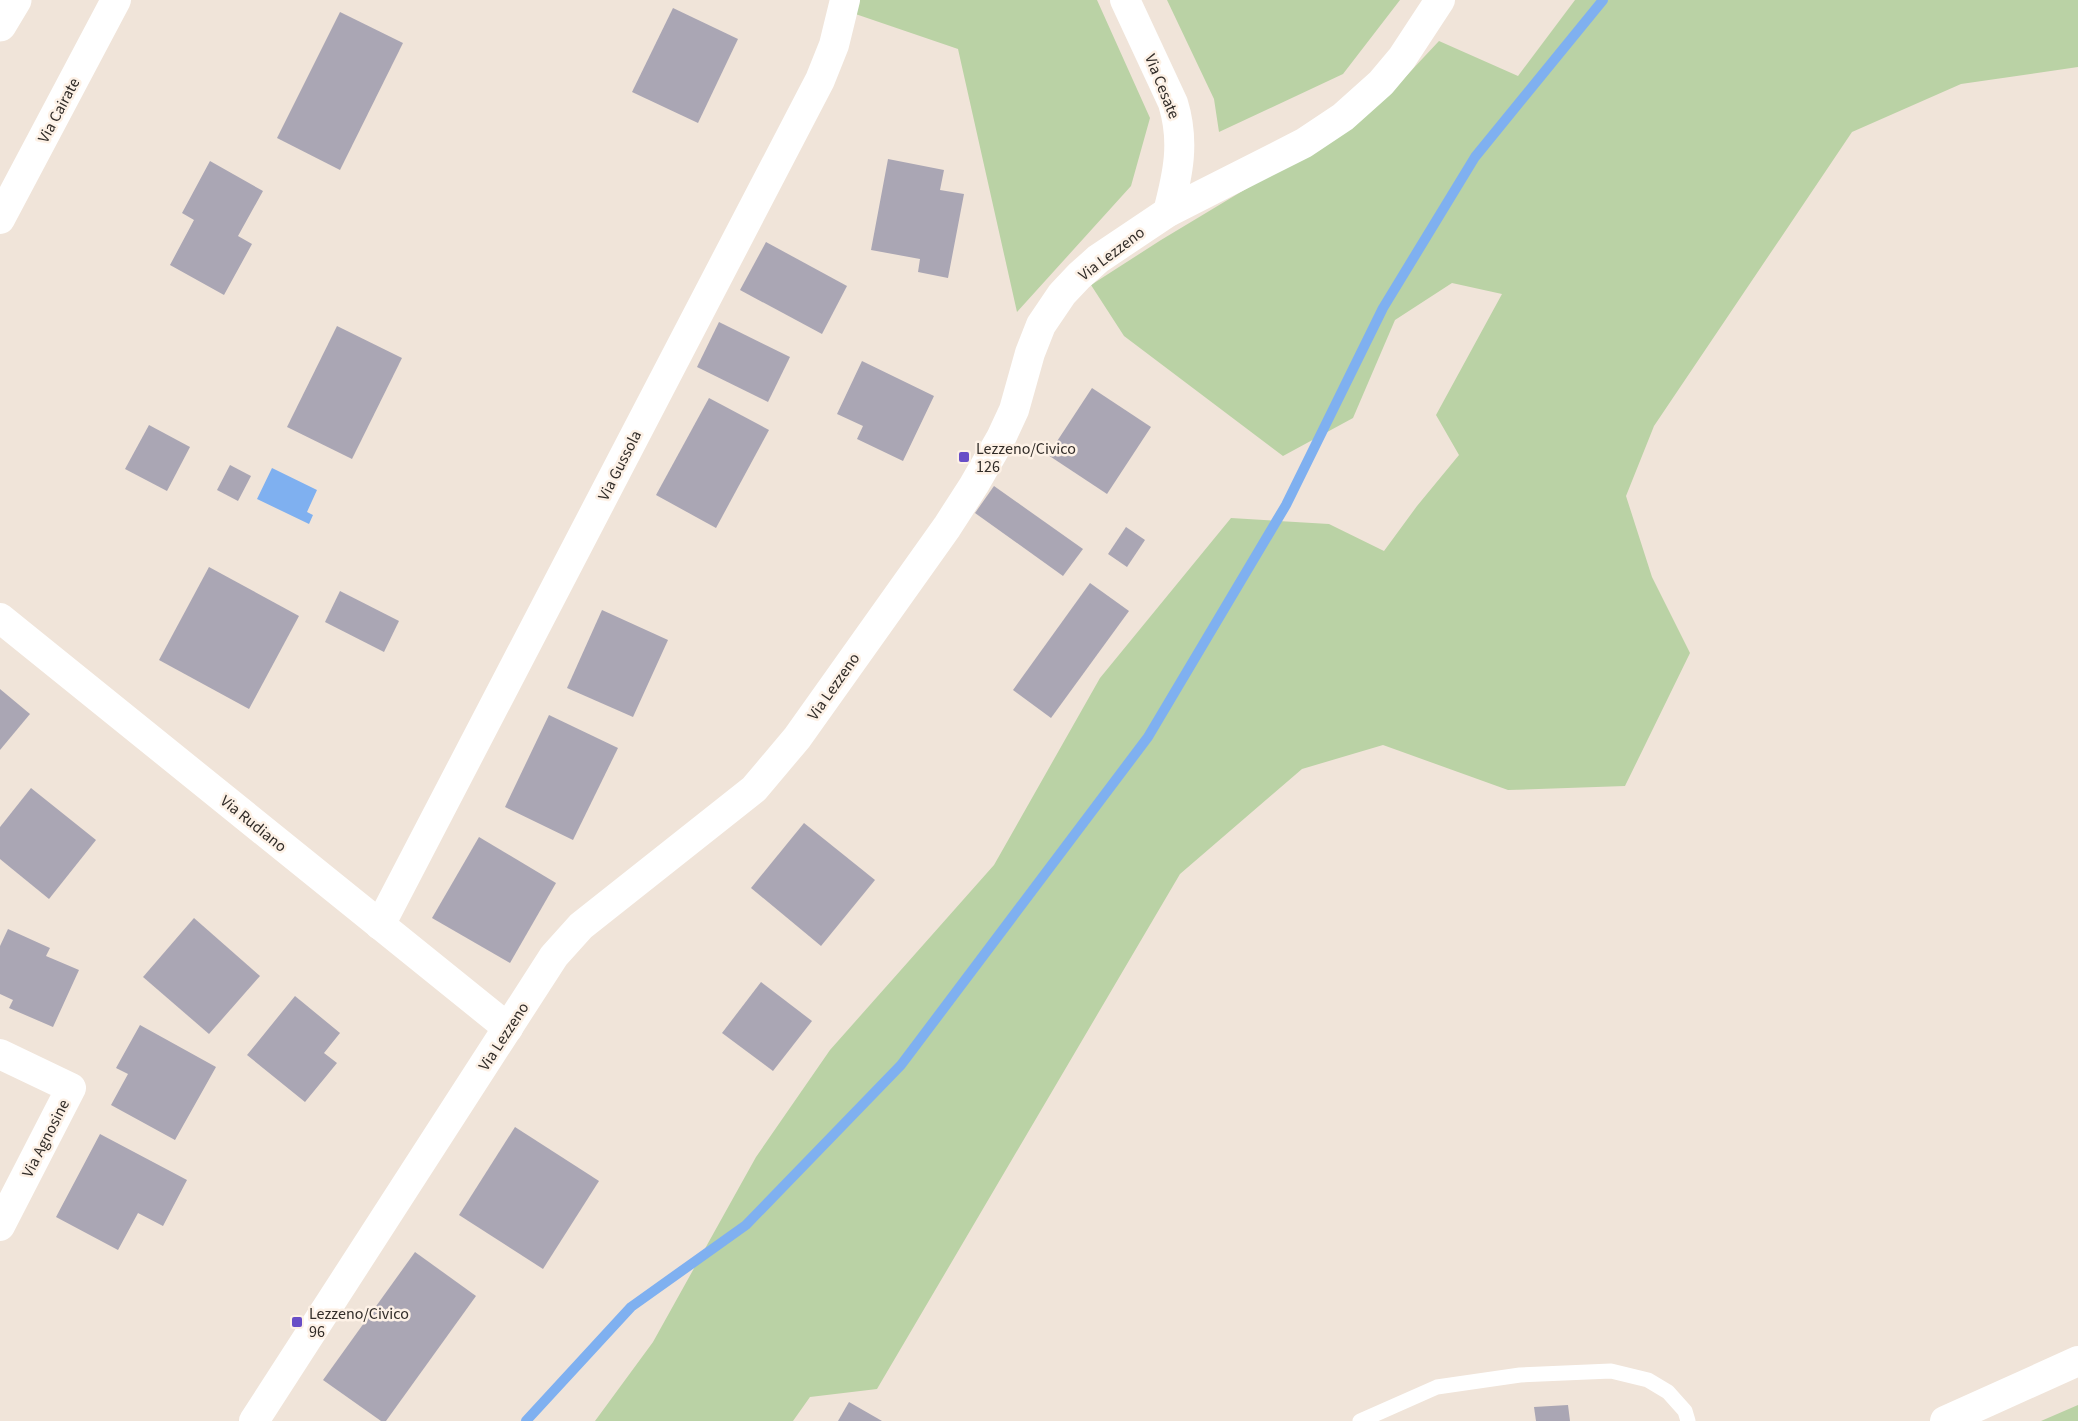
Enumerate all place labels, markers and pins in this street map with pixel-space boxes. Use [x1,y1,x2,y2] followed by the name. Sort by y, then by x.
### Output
[976,438,1076,478] place label: Lezzeno/Civico 126
[957,450,971,464] marker: Lezzeno/Civico 126
[309,1303,409,1343] place label: Lezzeno/Civico 96
[290,1315,304,1329] marker: Lezzeno/Civico 96

